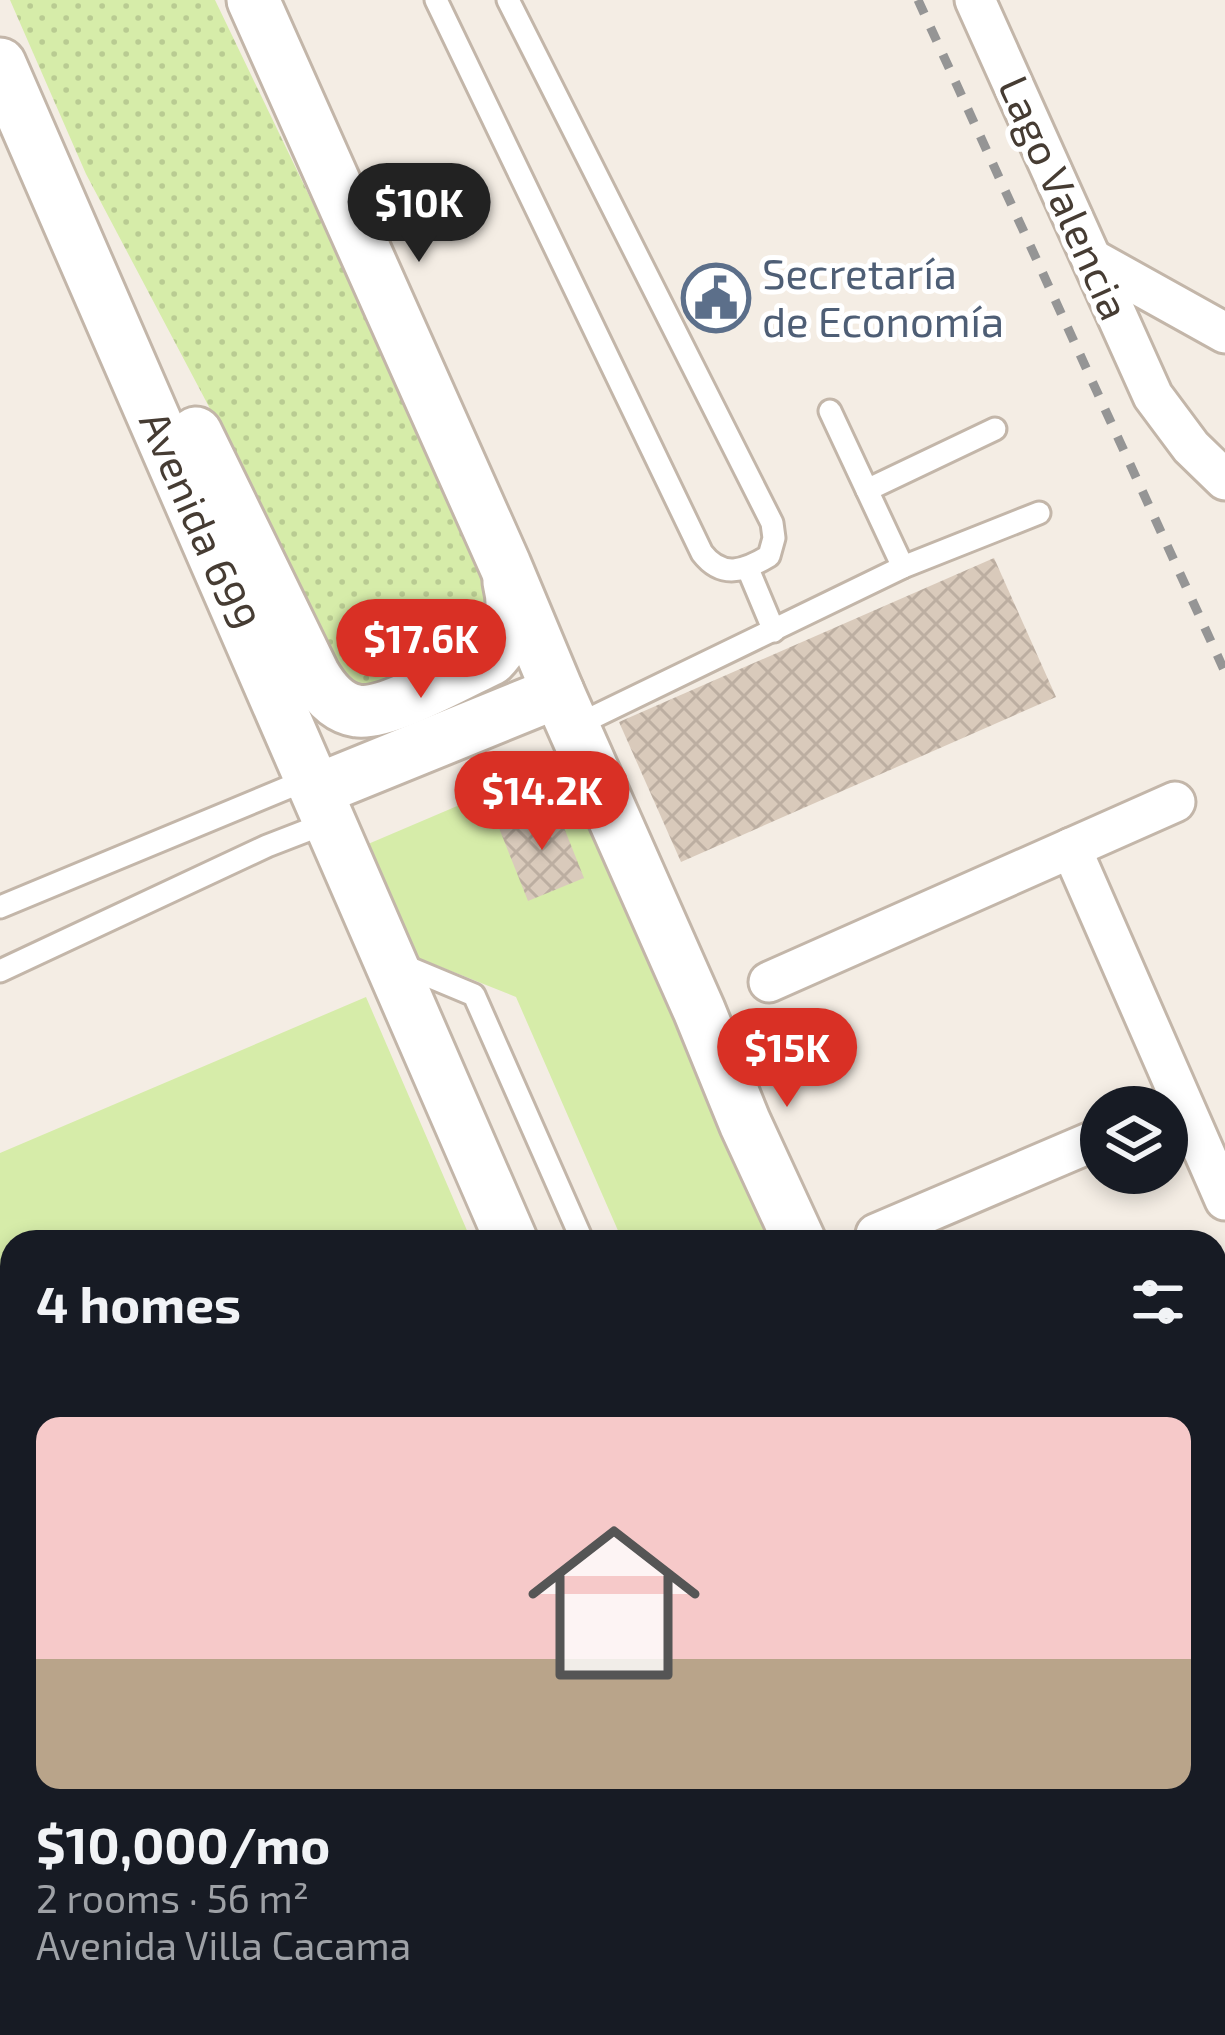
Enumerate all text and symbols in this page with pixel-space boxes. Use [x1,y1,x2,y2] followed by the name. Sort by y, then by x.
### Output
[990,68,1142,327] street label: Lago Valencia
[348,163,490,265] pin: $10K
[375,178,463,225] text: $10K
[762,247,1004,345] place label: Secretaría de Economía
[681,263,751,333] public building icon: Secretaría de Economía
[131,403,270,637] street label: Avenida 699
[323,599,519,701] pin: $17.6K
[363,614,479,661] text: $17.6K
[444,751,640,853] pin: $14.2K
[481,766,603,813] text: $14.2K
[716,1008,858,1110] pin: $15K
[744,1023,830,1070] text: $15K
[1080,1086,1188,1194] map controls
[1080,1086,1188,1194] button: layers
[1125,1269,1191,1335] icon: filters
[36,1272,241,1333] text: 4 homes
[506,1495,722,1711] icon: home
[36,1813,330,1874] text: $10,000/mo
[36,1874,309,1921] text: 2 rooms · 56 m²
[36,1921,411,1968] text: Avenida Villa Cacama

